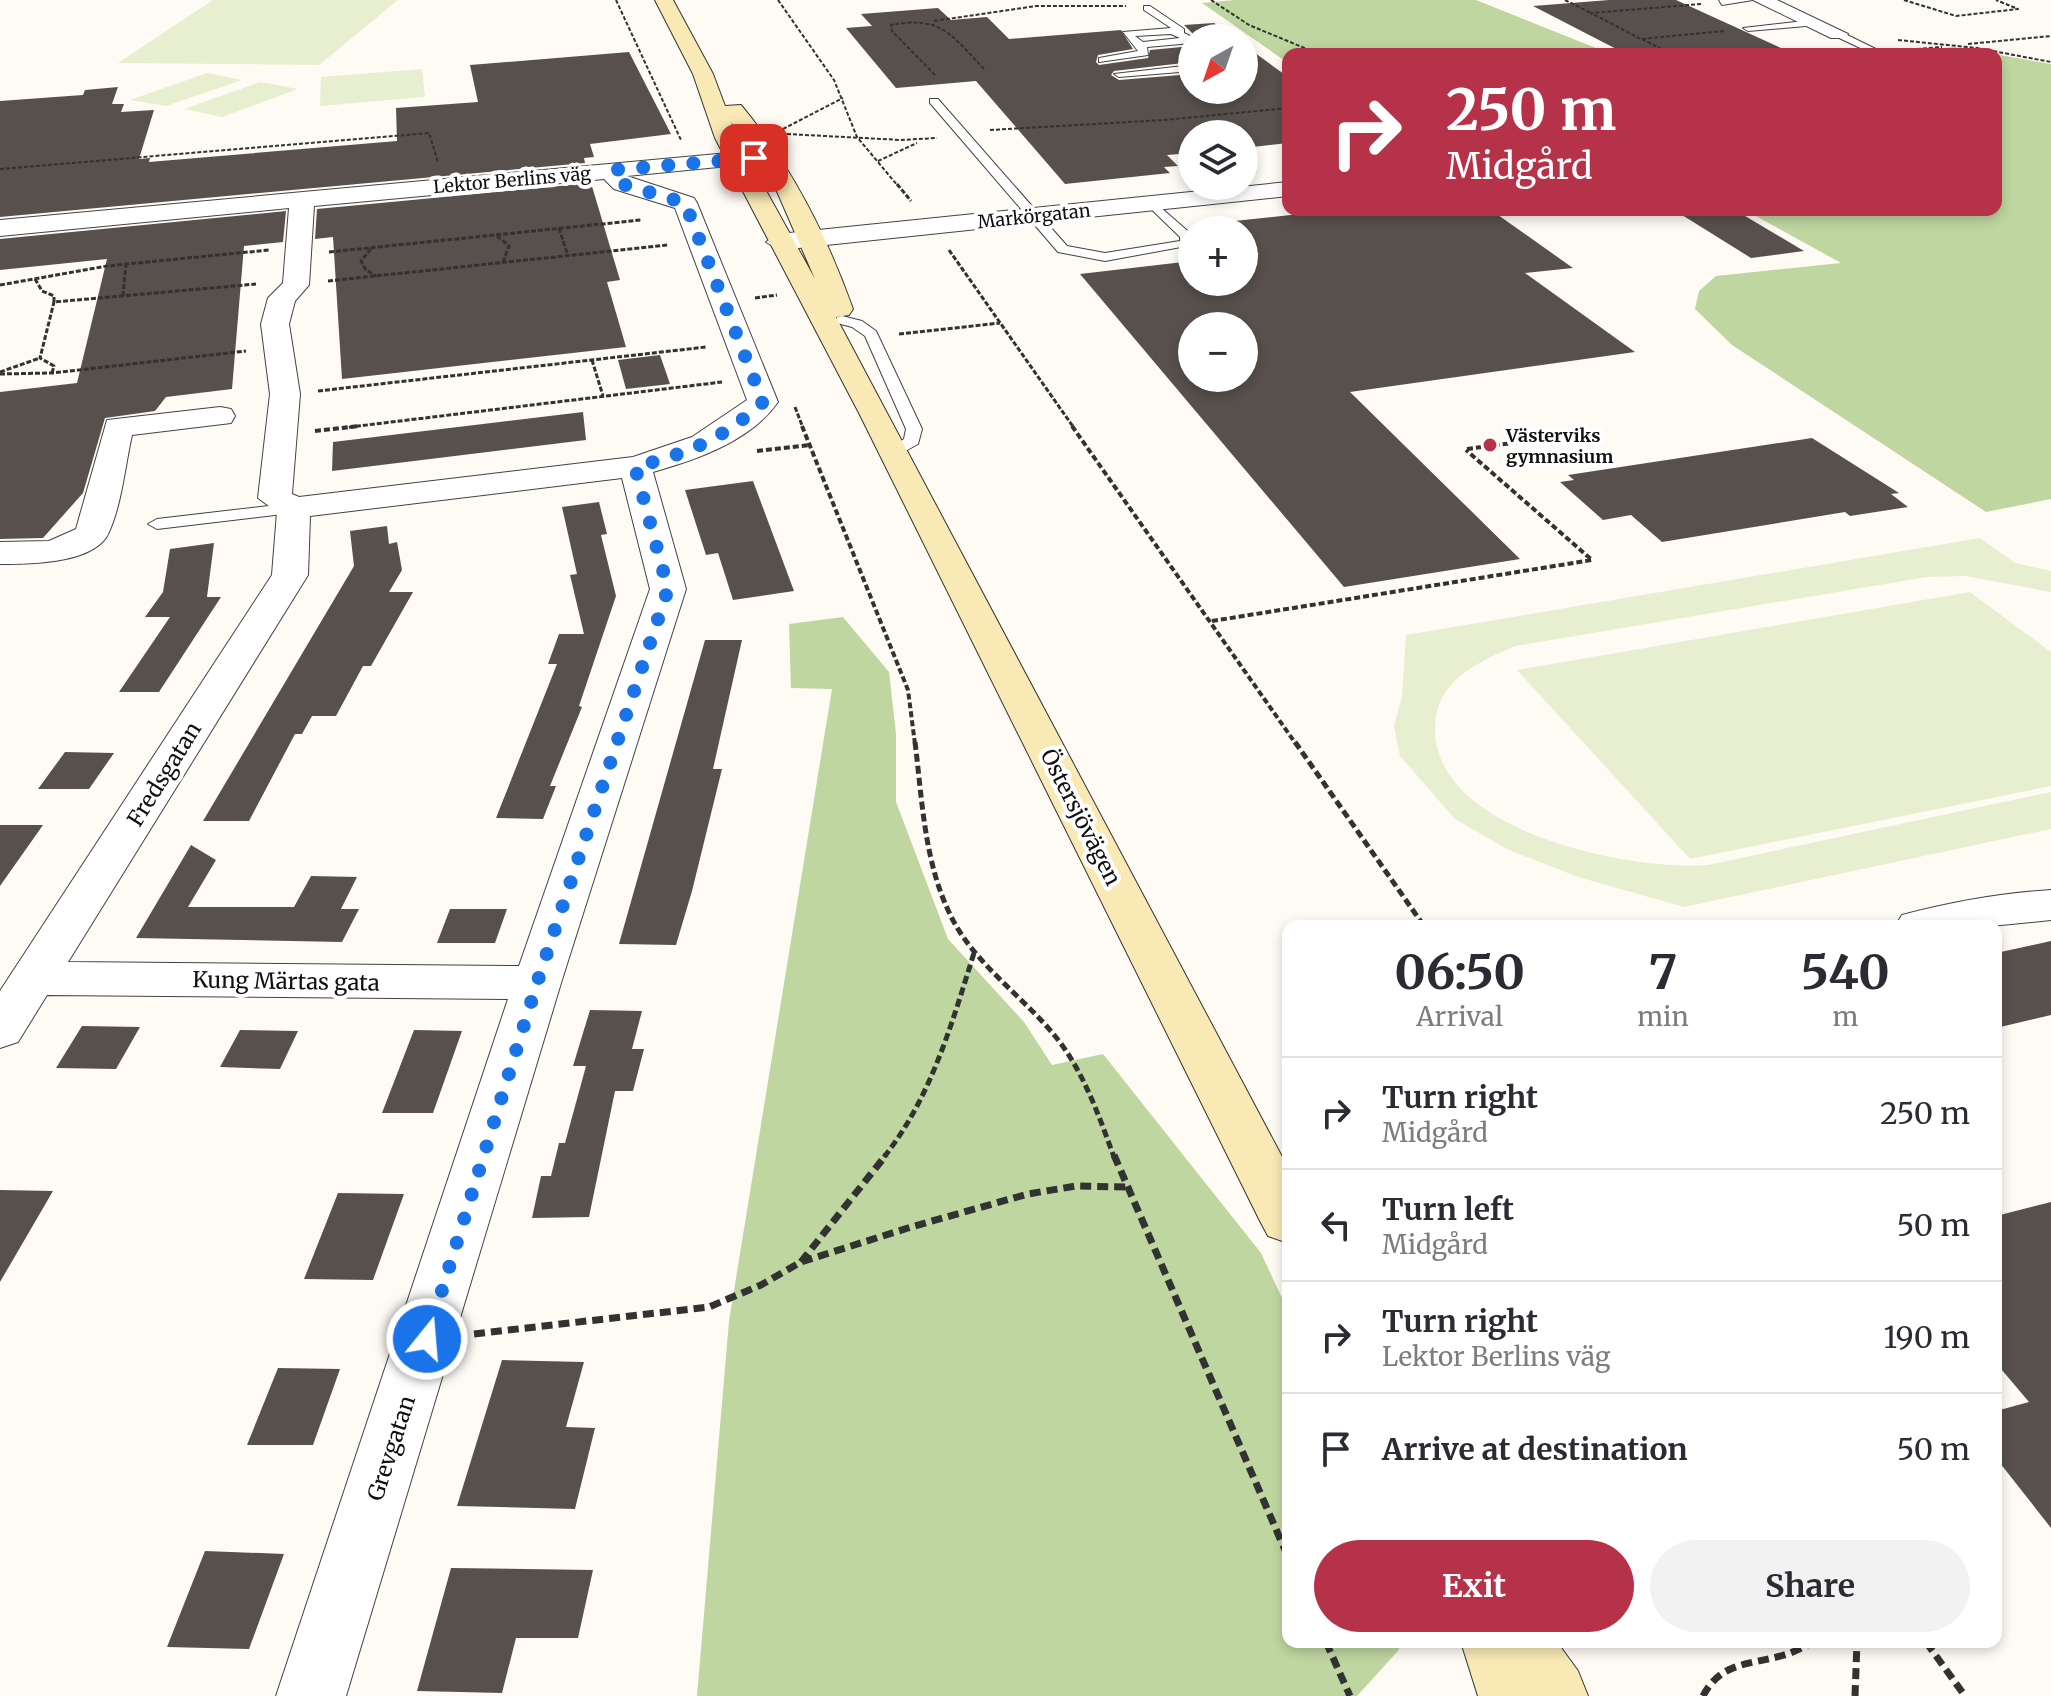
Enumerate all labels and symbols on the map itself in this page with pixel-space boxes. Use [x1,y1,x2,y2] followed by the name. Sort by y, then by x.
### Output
[1178,24,1258,104] north arrow
[720,124,788,192] pin
[432,162,592,198] street label: Lektor Berlins väg
[976,199,1092,233] street label: Markörgatan
[1505,424,1613,468] place label: Västerviks gymnasium
[1481,436,1499,454] marker: Västerviks gymnasium
[121,716,207,831] street label: Fredsgatan
[1035,744,1128,890] street label: Östersjövägen
[192,965,380,997] street label: Kung Märtas gata
[385,1297,469,1381] position arrow
[361,1392,421,1504] street label: Grevgatan

